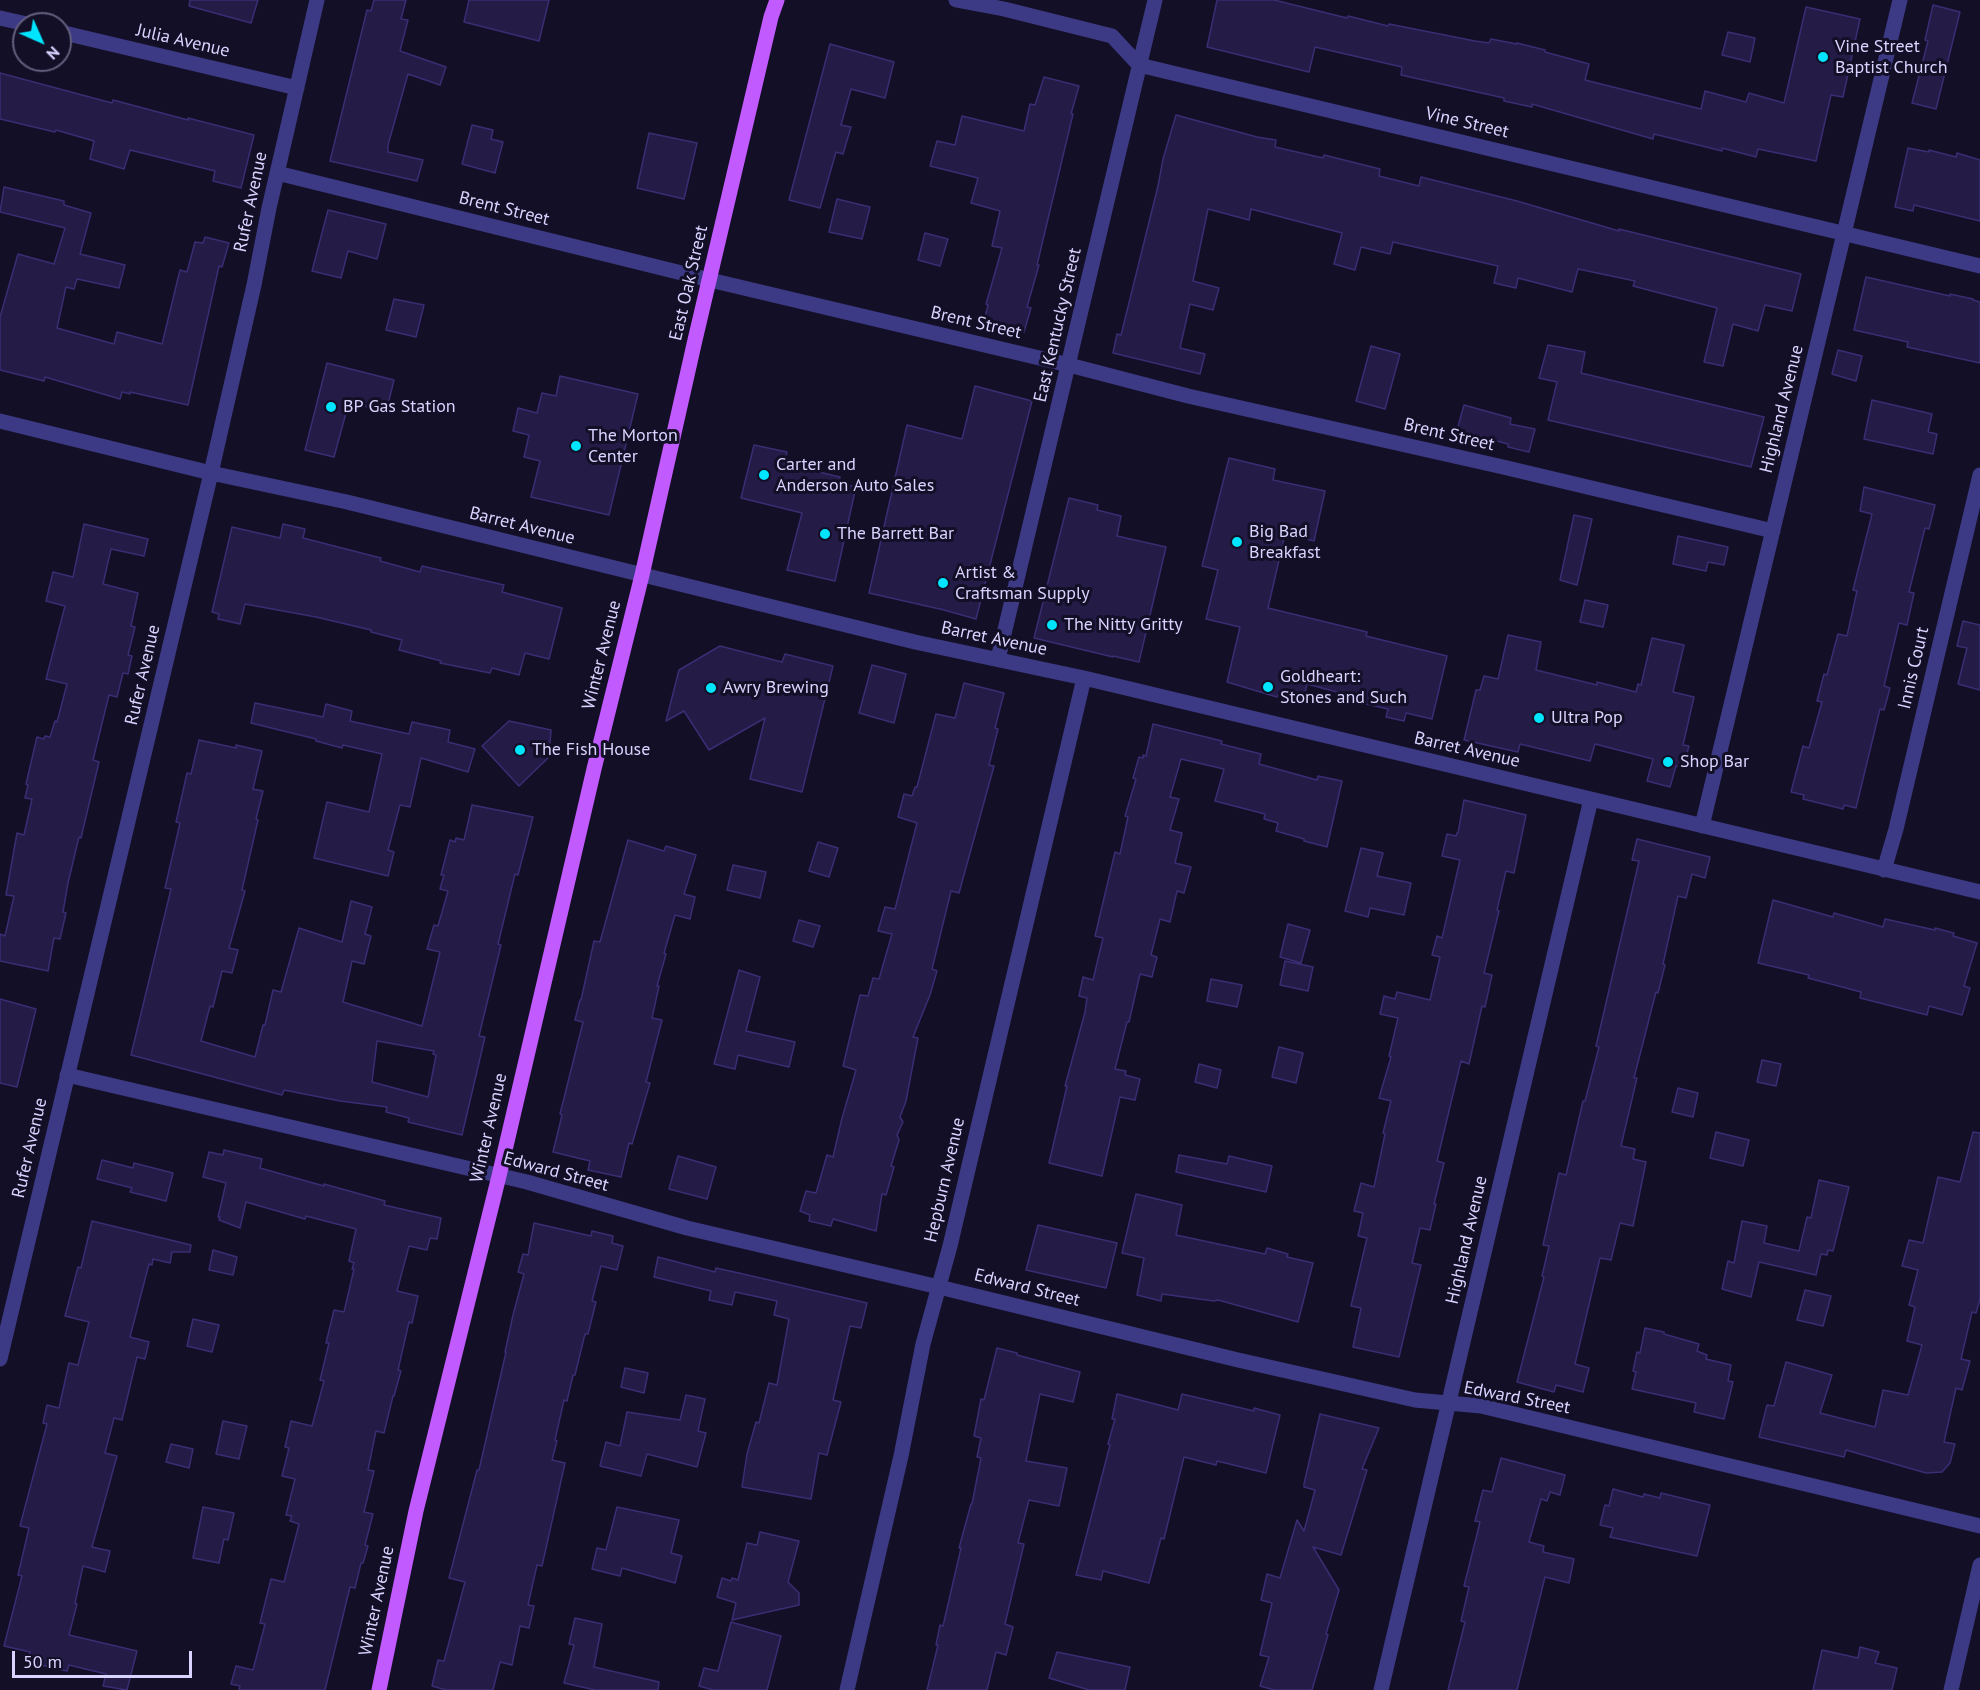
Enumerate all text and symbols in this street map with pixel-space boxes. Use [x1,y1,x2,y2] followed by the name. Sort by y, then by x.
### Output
[12,12,72,72] north arrow
[134,20,232,62] street label: Julia Avenue
[1835,36,1947,78] place label: Vine Street Baptist Church
[43,43,64,64] text: N
[1816,50,1830,64] marker: Vine Street Baptist Church
[1423,103,1511,143] street label: Vine Street
[230,150,272,254] street label: Rufer Avenue
[457,187,551,231] street label: Brent Street
[665,223,713,343] street label: East Oak Street
[1030,246,1086,404] street label: East Kentucky Street
[929,302,1023,344] street label: Brent Street
[1756,343,1808,475] street label: Highland Avenue
[343,396,456,418] place label: BP Gas Station
[324,400,338,414] marker: BP Gas Station
[1402,414,1496,456] street label: Brent Street
[588,425,678,468] place label: The Morton Center
[569,439,583,453] marker: The Morton Center
[776,454,934,496] place label: Carter and Anderson Auto Sales
[757,468,771,482] marker: Carter and Anderson Auto Sales
[467,502,577,550] street label: Barret Avenue
[1249,521,1321,564] place label: Big Bad Breakfast
[837,523,954,545] place label: The Barrett Bar
[818,527,832,541] marker: The Barrett Bar
[1230,535,1244,549] marker: Big Bad Breakfast
[955,562,1090,604] place label: Artist & Craftsman Supply
[936,576,950,590] marker: Artist & Craftsman Supply
[578,598,626,712] street label: Winter Avenue
[1064,614,1183,636] place label: The Nitty Gritty
[939,617,1049,661] street label: Barret Avenue
[1045,618,1059,632] marker: The Nitty Gritty
[121,623,165,727] street label: Rufer Avenue
[1894,625,1934,711] street label: Innis Court
[1280,666,1407,708] place label: Goldheart: Stones and Such
[723,677,829,699] place label: Awry Brewing
[1261,680,1275,694] marker: Goldheart: Stones and Such
[704,681,718,695] marker: Awry Brewing
[1551,707,1623,729] place label: Ultra Pop
[1532,711,1546,725] marker: Ultra Pop
[1412,727,1522,773] street label: Barret Avenue
[532,739,650,761] place label: The Fish House
[513,743,527,757] marker: The Fish House
[1680,751,1749,773] place label: Shop Bar
[1661,755,1675,769] marker: Shop Bar
[466,1071,512,1185] street label: Winter Avenue
[8,1096,52,1200] street label: Rufer Avenue
[920,1116,970,1244] street label: Hepburn Avenue
[501,1148,611,1196] street label: Edward Street
[1442,1174,1492,1306] street label: Highland Avenue
[972,1264,1082,1312] street label: Edward Street
[1462,1377,1572,1419] street label: Edward Street
[355,1544,399,1658] street label: Winter Avenue
[15,1639,195,1677] scale bar
[23,1650,62,1673] text: 50 m

